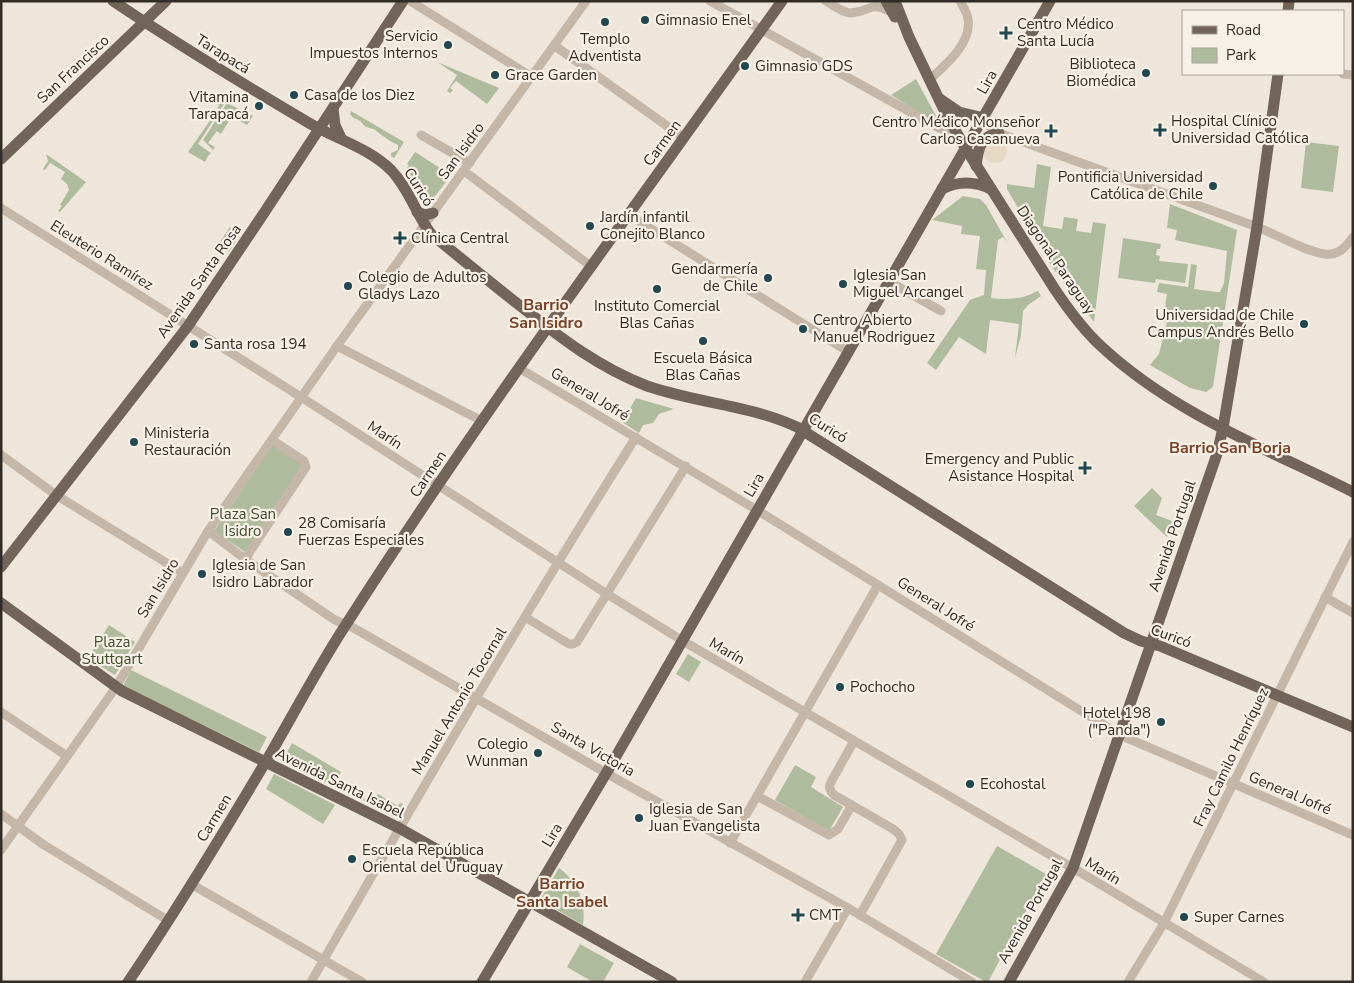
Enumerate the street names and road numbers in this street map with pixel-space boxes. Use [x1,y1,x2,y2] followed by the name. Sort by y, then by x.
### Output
[192,29,254,79] street label: Tarapacá
[32,30,114,108] street label: San Francisco
[972,66,1002,98] street label: Lira
[638,116,686,170] street label: Carmen
[433,118,489,184] street label: San Isidro
[399,164,439,210] street label: Curicó
[1012,202,1100,319] street label: Diagonal Paraguay
[47,215,157,295] street label: Eleuterio Ramírez
[152,220,246,342] street label: Avenida Santa Rosa
[547,363,633,425] street label: General Jofré
[805,408,851,448] street label: Curicó
[364,416,406,454] street label: Marín
[405,447,451,501] street label: Carmen
[739,469,769,501] street label: Lira
[1144,477,1201,594] street label: Avenida Portugal
[132,554,184,622] street label: San Isidro
[893,572,979,636] street label: General Jofré
[1148,619,1194,653] street label: Curicó
[407,623,511,778] street label: Manuel Antonio Tocornal
[705,633,749,669] street label: Marín
[1189,684,1273,830] street label: Fray Camilo Henríquez
[547,717,639,781] street label: Santa Victoria
[272,743,409,823] street label: Avenida Santa Isabel
[1245,767,1335,819] street label: General Jofré
[192,790,236,846] street label: Carmen
[537,819,567,851] street label: Lira
[1081,853,1125,889] street label: Marín
[993,855,1067,967] street label: Avenida Portugal

